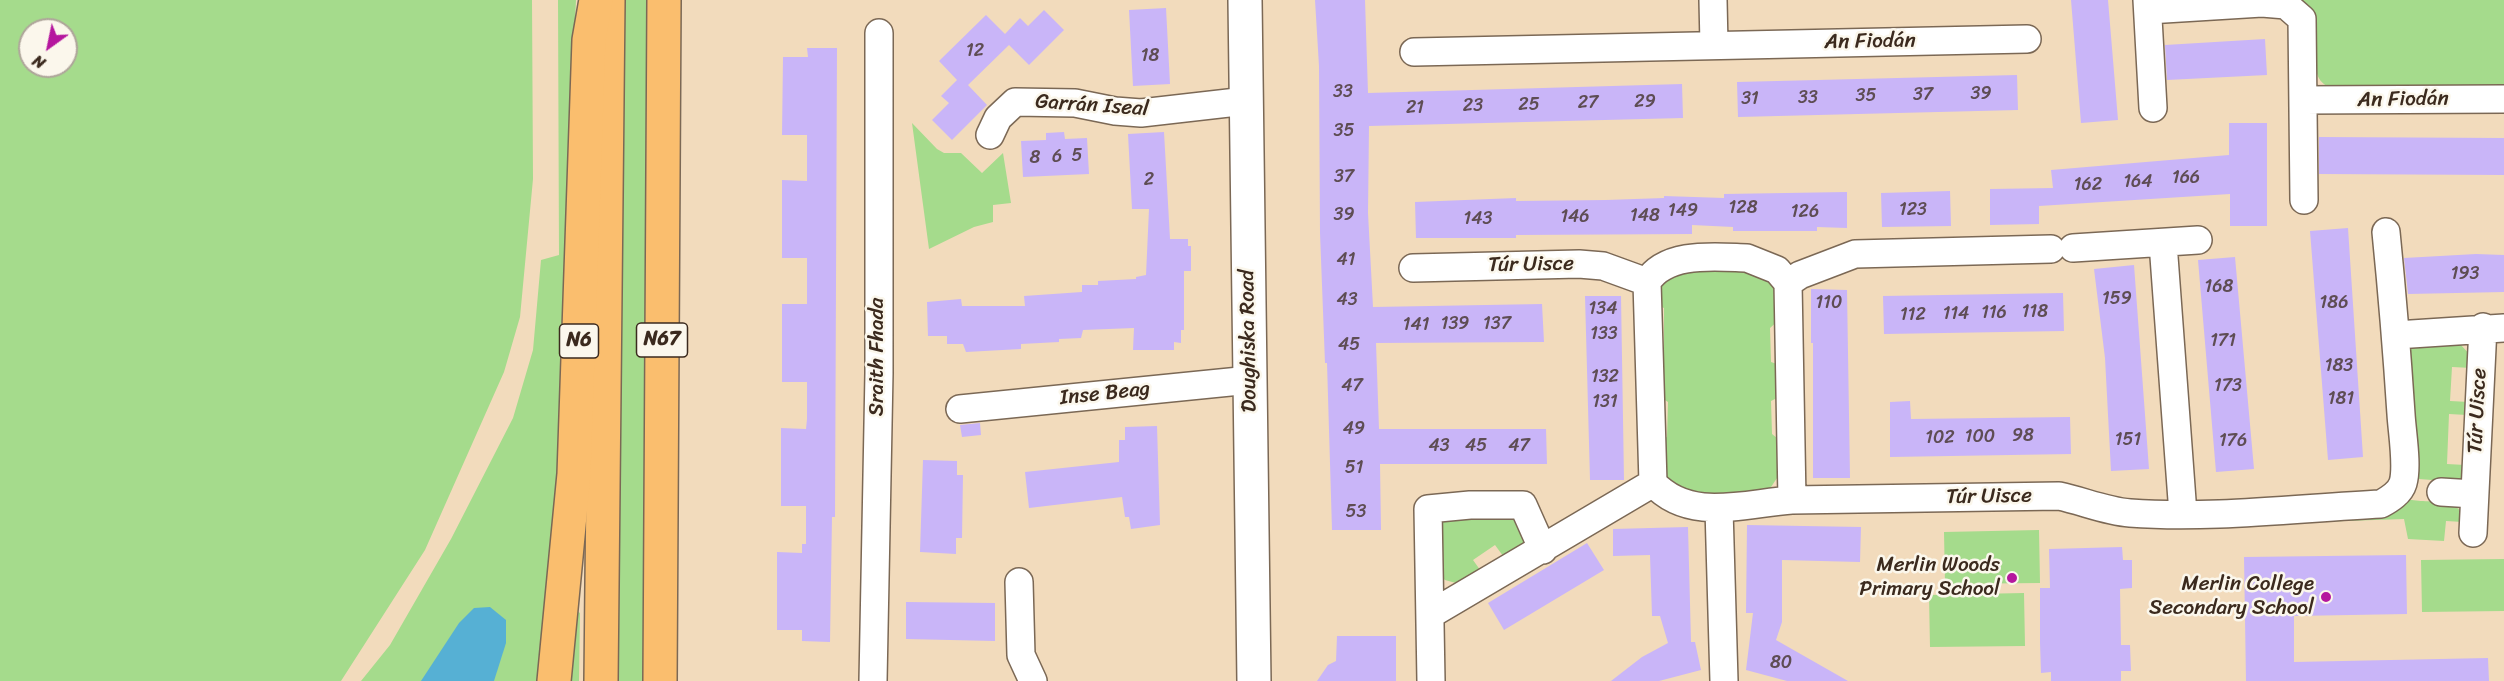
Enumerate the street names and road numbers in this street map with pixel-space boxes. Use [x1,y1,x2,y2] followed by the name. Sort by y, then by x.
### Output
[1824,29,1916,55] street label: An Fiodán
[2357,87,2449,113] street label: An Fiodán
[1034,89,1150,123] street label: Garrán Iseal
[1488,252,1574,278] street label: Túr Uisce
[1235,269,1263,413] street label: Doughiska Road
[865,298,891,416] street label: Sraith Fhada
[636,323,688,357] road number: N67
[560,324,598,358] road number: N6
[2463,368,2493,454] street label: Túr Uisce
[1059,377,1151,411] street label: Inse Beag
[1946,484,2032,510] street label: Túr Uisce

